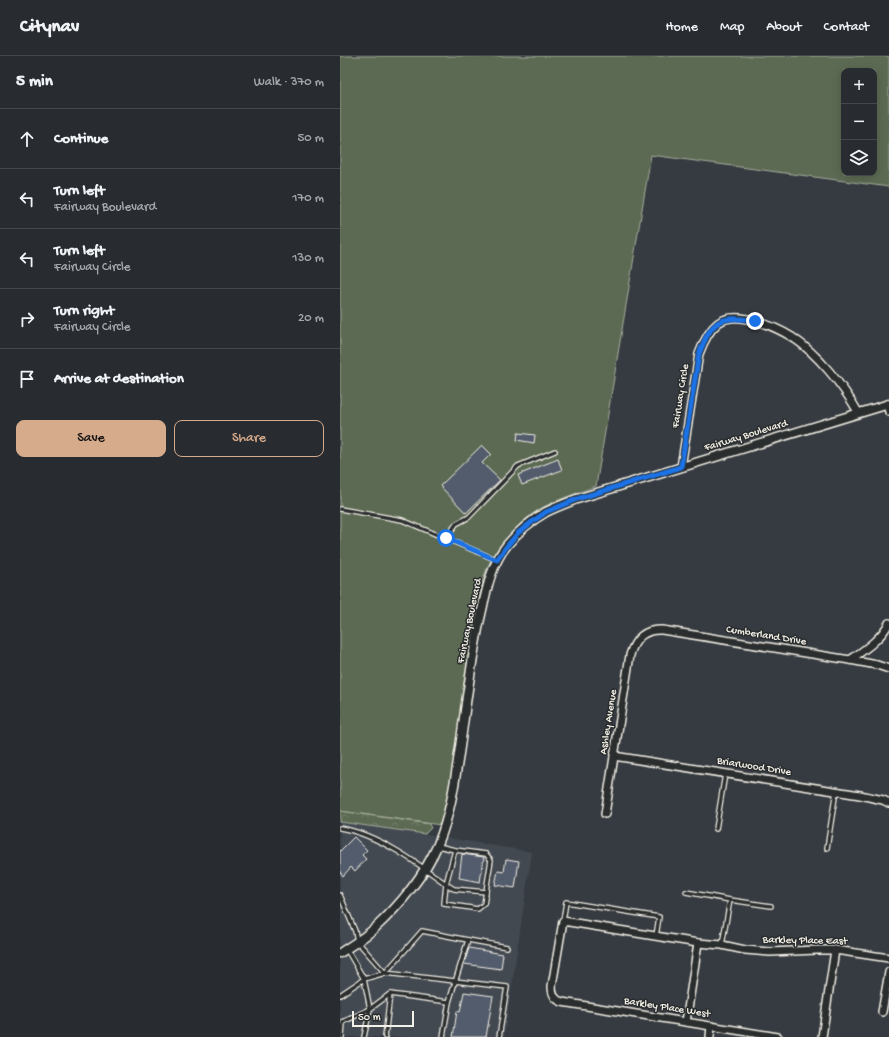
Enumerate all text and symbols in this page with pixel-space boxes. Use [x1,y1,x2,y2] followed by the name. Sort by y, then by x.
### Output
[20,16,79,39] text: Citynav
[666,19,698,36] text: Home
[720,19,744,36] text: Map
[766,19,802,36] text: About
[824,19,869,36] text: Contact
[841,68,877,176] map controls
[841,68,877,104] button: +
[16,72,53,92] text: 5 min
[254,75,324,90] text: Walk · 370 m
[841,104,877,140] button: −
[16,128,38,150] icon: ahead
[54,130,108,148] text: Continue
[297,131,324,146] text: 50 m
[841,140,877,176] button: layers
[54,182,105,200] text: Turn left
[16,188,38,210] icon: left
[292,191,324,206] text: 170 m
[54,200,156,215] text: Fairway Boulevard
[54,242,105,260] text: Turn left
[16,248,38,270] icon: left
[292,251,324,266] text: 130 m
[54,260,131,275] text: Fairway Circle
[54,302,114,320] text: Turn right
[16,308,38,330] icon: right
[298,311,324,326] text: 20 m
[746,312,764,330] route end
[54,320,131,335] text: Fairway Circle
[670,363,692,430] street label: Fairway Circle
[16,368,38,390] icon: arrive
[54,370,184,388] text: Arrive at destination
[702,417,791,455] street label: Fairway Boulevard
[16,420,166,457] button: Save
[174,420,324,457] button: Share
[437,529,455,547] route start
[455,576,485,666] street label: Fairway Boulevard
[725,624,807,648] street label: Cumberland Drive
[598,688,620,755] street label: Ashley Avenue
[715,755,792,779] street label: Briarwood Drive
[762,934,849,948] street label: Barkley Place East
[622,995,712,1021] street label: Barkley Place West
[352,1009,414,1028] scale bar
[358,1012,380,1024] text: 50 m

